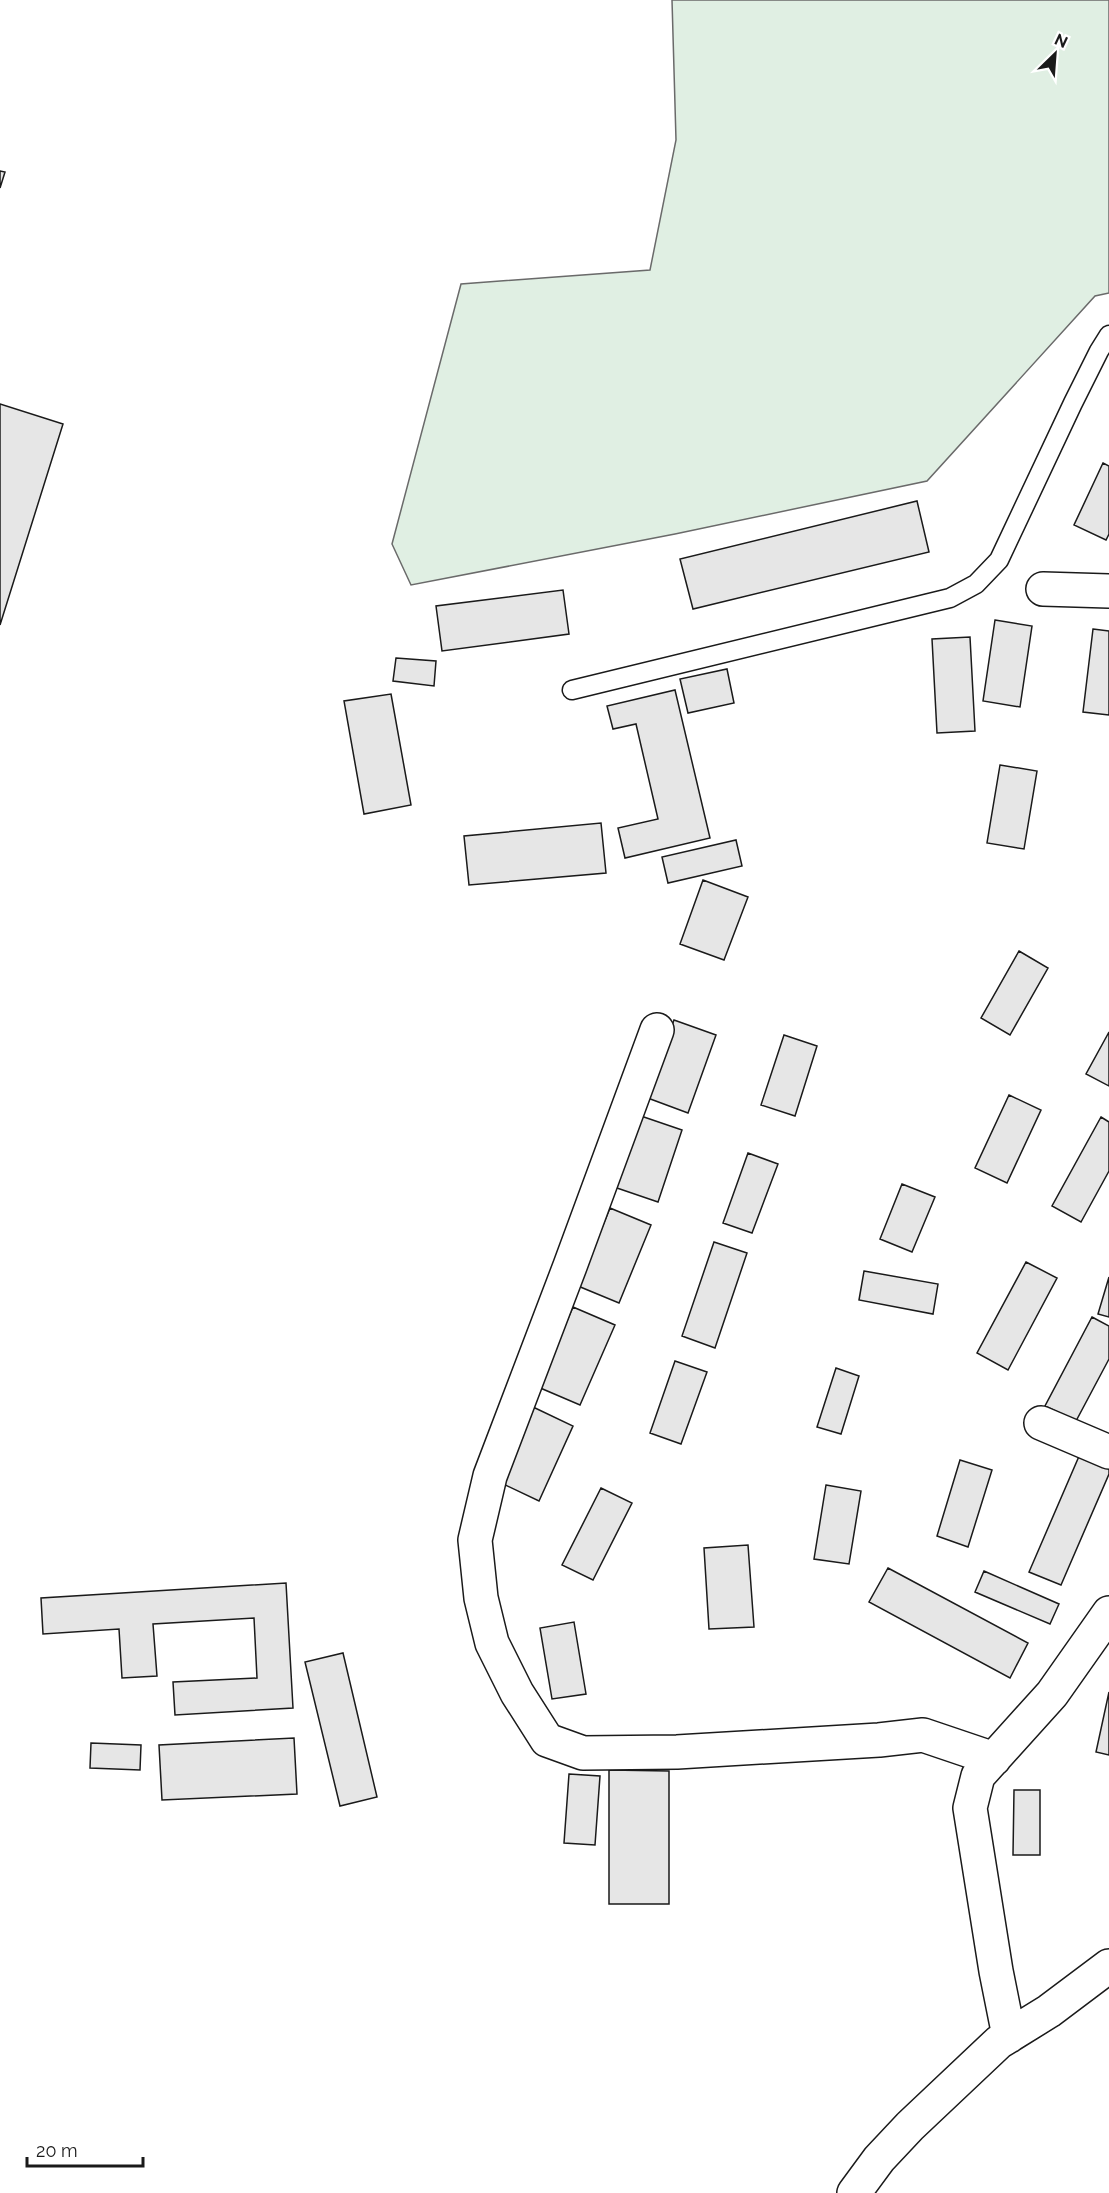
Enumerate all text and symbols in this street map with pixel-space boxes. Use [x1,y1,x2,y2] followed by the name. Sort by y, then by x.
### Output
[1025,24,1085,84] north arrow
[1052,30,1071,52] text: N
[27,2130,142,2168] scale bar
[36,2140,78,2161] text: 20 m

